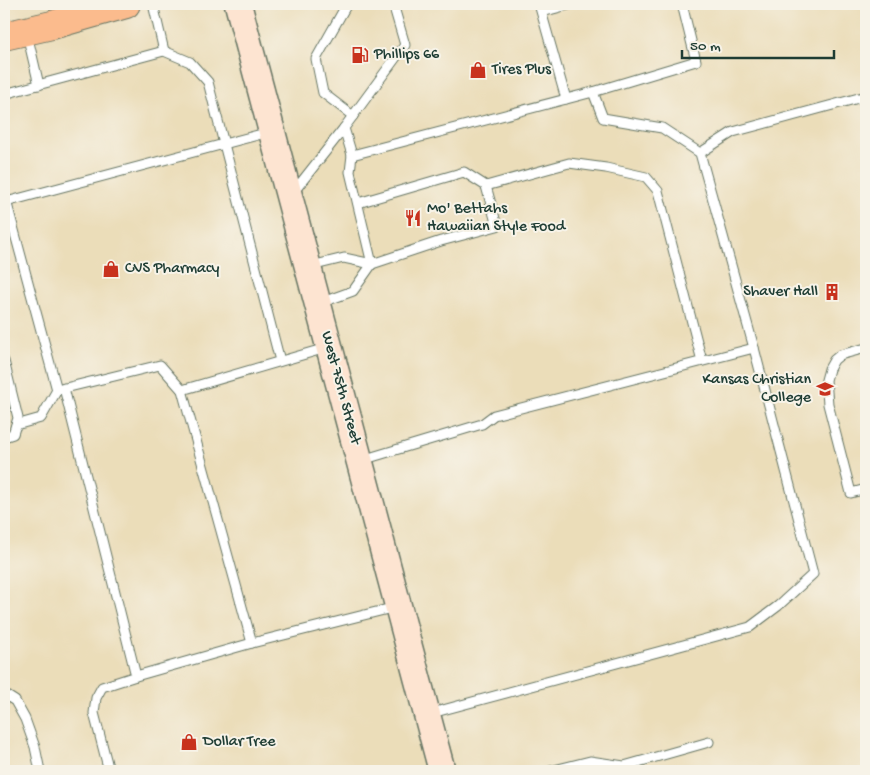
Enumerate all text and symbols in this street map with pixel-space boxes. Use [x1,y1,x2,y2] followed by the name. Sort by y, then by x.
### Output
[682,28,835,60] scale bar
[690,38,721,56] text: 50 m
[350,45,370,65] fuel station icon: Phillips 66
[373,46,440,65] place label: Phillips 66
[468,60,488,80] shop icon: Tires Plus
[491,61,552,80] place label: Tires Plus
[427,200,567,237] place label: Mo' Bettahs Hawaiian Style Food
[403,208,423,228] restaurant icon: Mo' Bettahs Hawaiian Style Food
[101,259,121,279] shop icon: CVS Pharmacy
[125,260,219,279] place label: CVS Pharmacy
[822,282,842,302] building icon: Shaver Hall
[743,283,818,302] place label: Shaver Hall
[316,329,365,448] street label: West 75th Street
[702,371,812,408] place label: Kansas Christian College
[815,379,835,399] school or university icon: Kansas Christian College
[179,732,199,752] shop icon: Dollar Tree
[202,733,276,752] place label: Dollar Tree

